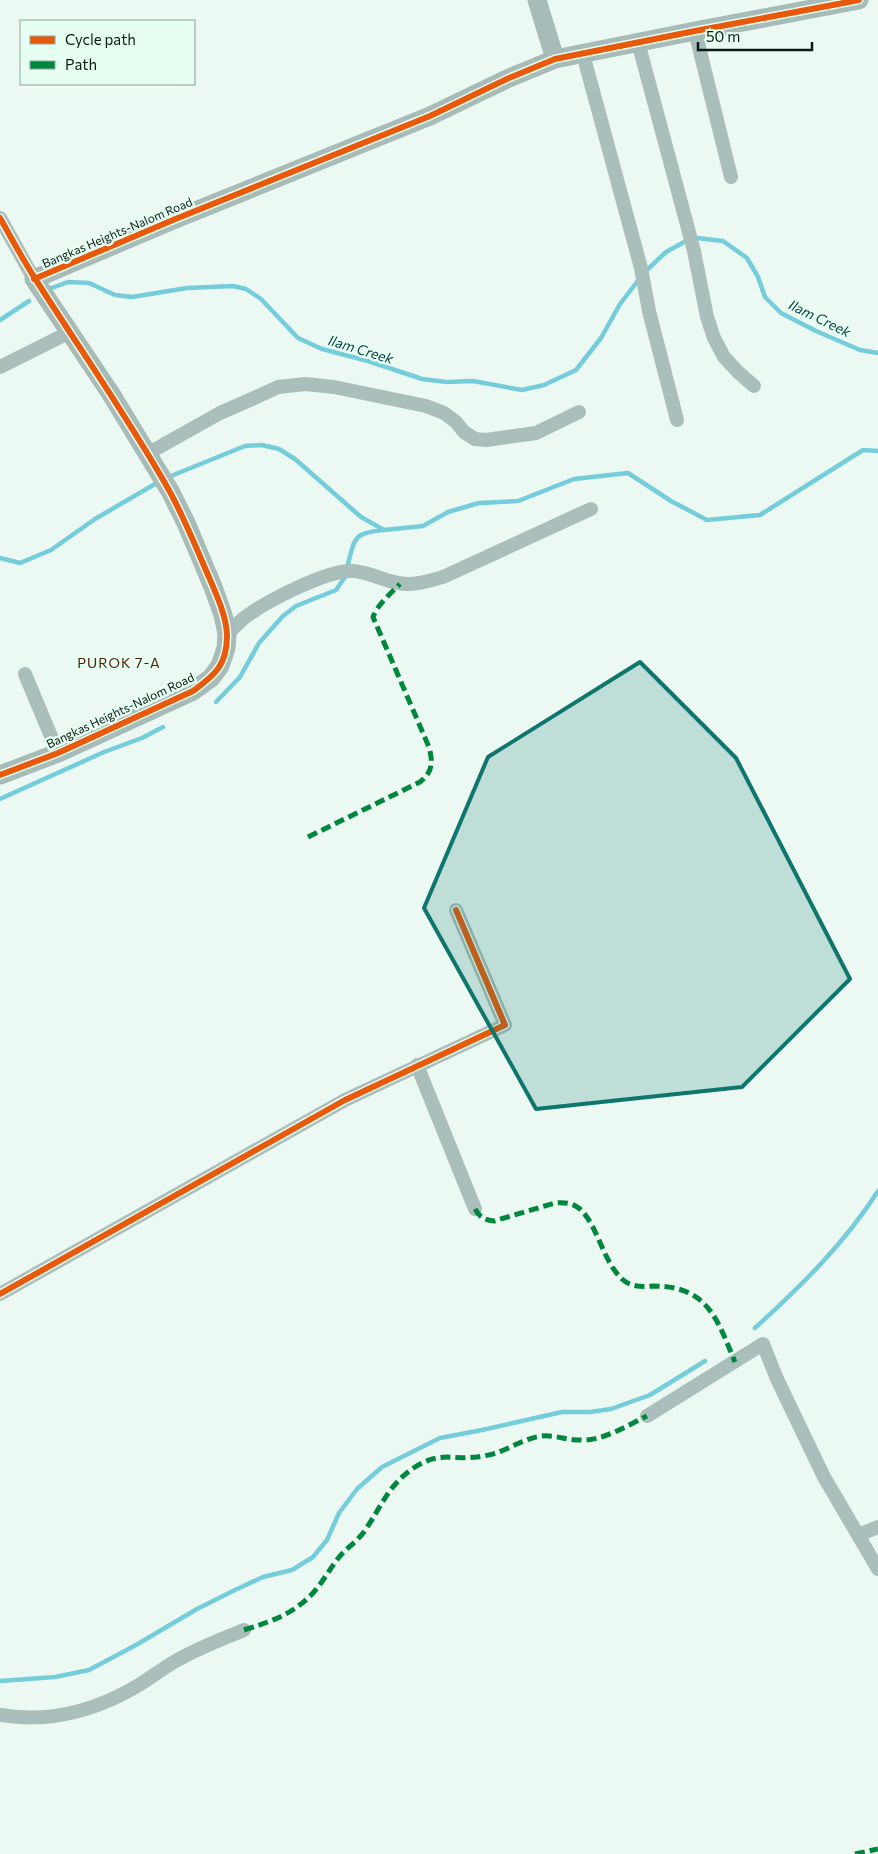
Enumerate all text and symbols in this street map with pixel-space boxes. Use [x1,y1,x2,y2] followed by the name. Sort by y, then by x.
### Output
[20,20,195,85] legend
[698,20,812,52] scale bar
[706,27,740,45] text: 50 m
[65,30,136,48] text: Cycle path
[65,55,97,73] text: Path
[40,194,194,270] street label: Bangkas Heights-Nalom Road
[786,296,854,340] water label: Ilam Creek
[326,331,396,367] water label: Ilam Creek
[77,654,161,671] district label: PUROK 7-A
[44,669,196,750] street label: Bangkas Heights-Nalom Road

